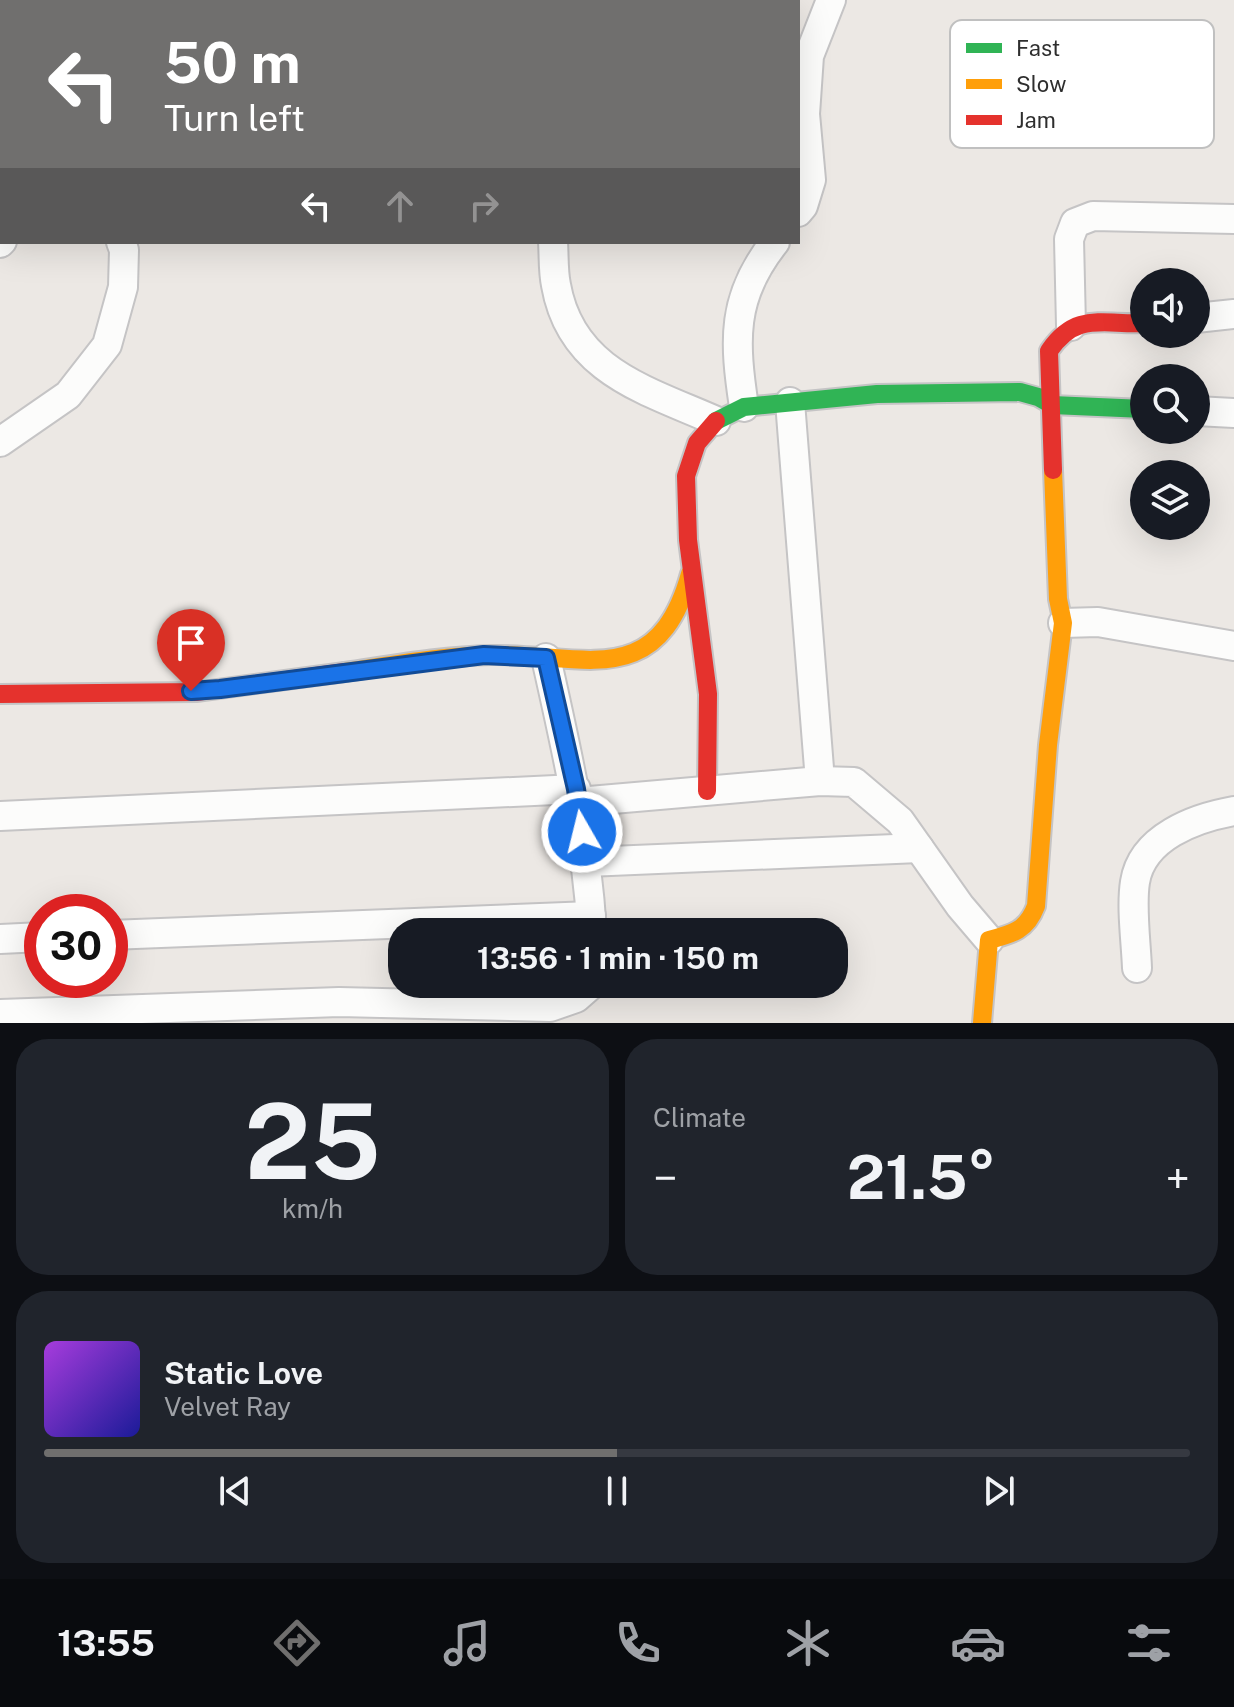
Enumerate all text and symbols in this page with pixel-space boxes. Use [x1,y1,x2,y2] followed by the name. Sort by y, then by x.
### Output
[950,20,1214,148] legend
[164,30,301,96] text: 50 m
[32,32,136,136] icon: left
[1016,35,1060,61] text: Fast
[1016,71,1066,97] text: Slow
[164,97,305,139] text: Turn left
[1016,107,1056,133] text: Jam
[294,184,338,228] icon: left
[378,184,422,228] icon: ahead
[462,184,506,228] icon: right
[1130,268,1210,540] map controls
[1130,268,1210,348] button: sound
[1130,364,1210,444] button: search
[1130,460,1210,540] button: layers
[157,609,225,691] pin
[169,621,213,665] icon: arrive
[540,790,624,874] position arrow
[24,894,128,998] speed limit sign: 30
[477,940,759,976] text: 13:56 · 1 min · 150 m
[244,1080,381,1202] text: 25
[653,1102,746,1133] text: Climate
[847,1142,996,1213] text: 21.5°
[653,1152,677,1204] text: −
[1166,1152,1190,1204] text: +
[282,1193,343,1224] text: km/h
[164,1355,323,1391] text: Static Love
[164,1391,291,1422] text: Velvet Ray
[213,1469,257,1513] icon: previous
[595,1469,639,1513] icon: pause
[977,1469,1021,1513] icon: next
[269,1615,325,1671] icon: directions
[439,1615,495,1671] icon: music
[610,1615,666,1671] icon: phone
[780,1615,836,1671] icon: climate
[950,1615,1006,1671] icon: car
[1121,1615,1177,1671] icon: filters
[57,1622,155,1664] text: 13:55

